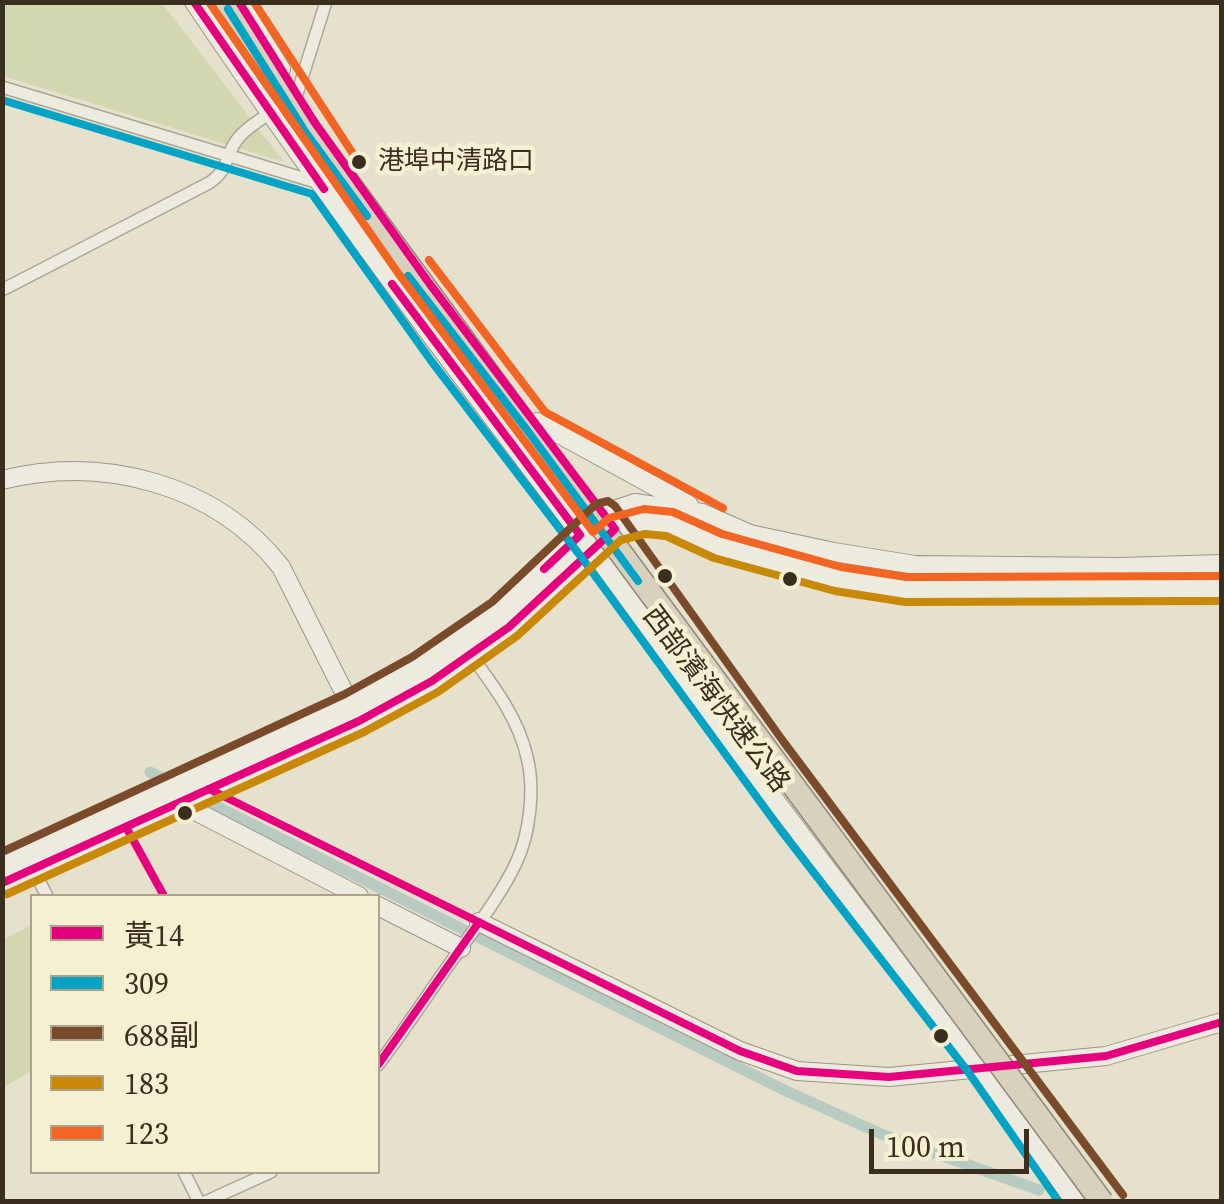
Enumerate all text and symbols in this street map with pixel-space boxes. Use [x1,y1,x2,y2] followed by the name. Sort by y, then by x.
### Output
[378,146,534,178] place label: 港埠中清路口
[349,152,369,172] marker: 港埠中清路口
[655,566,675,586] unlabelled marker
[780,569,800,589] unlabelled marker
[634,600,796,800] street label: 西部濱海快速公路
[175,803,195,823] unlabelled marker
[30,894,380,1174] legend
[124,915,184,956] text: 黃14
[124,963,169,1004] text: 309
[124,1015,199,1056] text: 688副
[931,1026,951,1046] unlabelled marker
[124,1063,169,1104] text: 183
[874,1109,1034,1171] scale bar
[124,1113,169,1154] text: 123
[886,1126,965,1167] text: 100 m

